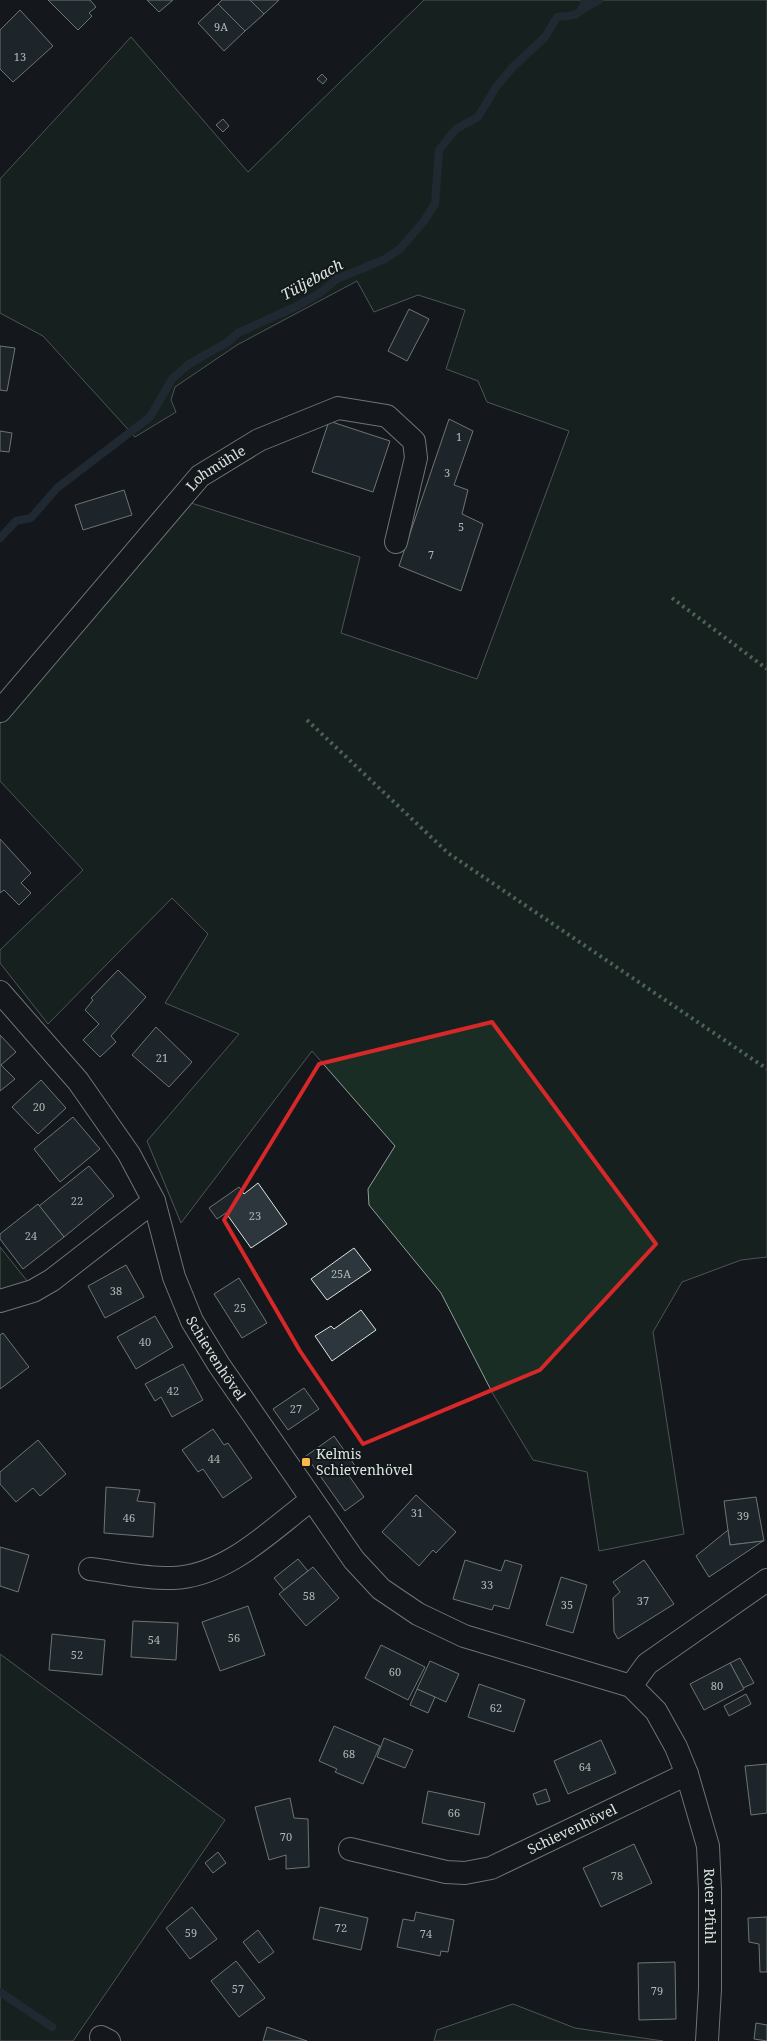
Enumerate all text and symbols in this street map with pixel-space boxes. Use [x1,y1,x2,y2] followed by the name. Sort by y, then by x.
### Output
[214,19,228,34] house number: 9A
[14,49,26,64] house number: 13
[277,254,346,304] water label: Tüljebach
[456,429,462,444] house number: 1
[181,441,249,495] street label: Lohmühle
[444,465,450,480] house number: 3
[458,519,464,534] house number: 5
[428,547,434,562] house number: 7
[156,1050,168,1065] house number: 21
[33,1099,45,1114] house number: 20
[71,1193,83,1208] house number: 22
[249,1208,261,1223] house number: 23
[25,1228,37,1243] house number: 24
[331,1266,351,1281] house number: 25A
[110,1283,122,1298] house number: 38
[234,1300,246,1315] house number: 25
[182,1313,251,1404] street label: Schievenhövel
[139,1334,151,1349] house number: 40
[167,1383,179,1398] house number: 42
[290,1401,302,1416] house number: 27
[316,1444,414,1479] place label: Kelmis Schievenhövel
[208,1451,220,1466] house number: 44
[300,1456,312,1468] marker: Kelmis Schievenhövel
[411,1505,423,1520] house number: 31
[737,1508,749,1523] house number: 39
[123,1510,135,1525] house number: 46
[481,1577,493,1592] house number: 33
[303,1588,315,1603] house number: 58
[637,1593,649,1608] house number: 37
[561,1597,573,1612] house number: 35
[228,1630,240,1645] house number: 56
[148,1632,160,1647] house number: 54
[71,1647,83,1662] house number: 52
[389,1664,401,1679] house number: 60
[711,1678,723,1693] house number: 80
[490,1700,502,1715] house number: 62
[343,1746,355,1761] house number: 68
[579,1759,591,1774] house number: 64
[524,1799,620,1858] street label: Schievenhövel
[448,1805,460,1820] house number: 66
[280,1829,292,1844] house number: 70
[611,1868,623,1883] house number: 78
[700,1868,720,1945] street label: Roter Pfuhl
[335,1920,347,1935] house number: 72
[185,1925,197,1940] house number: 59
[420,1926,432,1941] house number: 74
[232,1981,244,1996] house number: 57
[651,1983,663,1998] house number: 79

